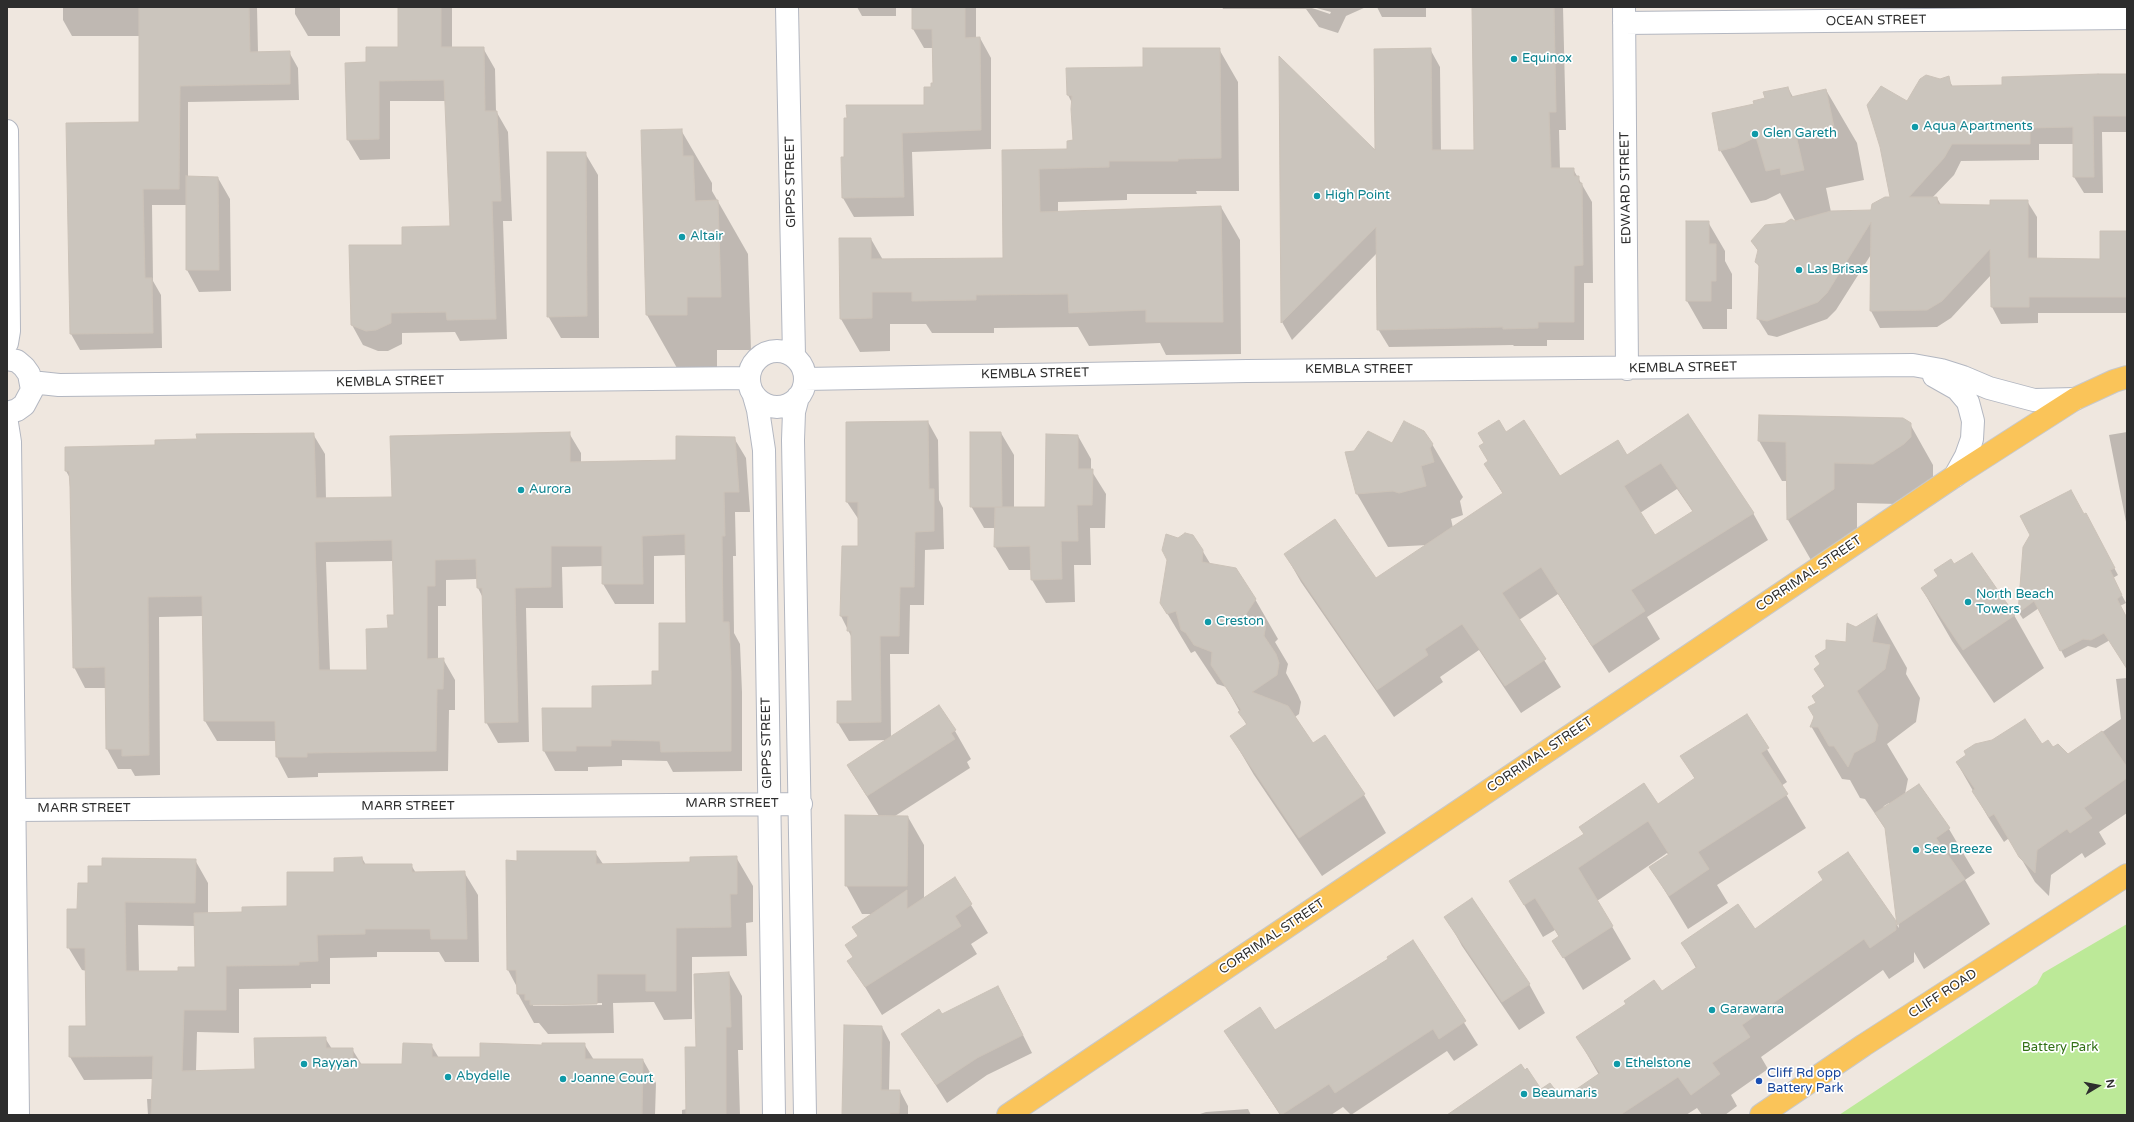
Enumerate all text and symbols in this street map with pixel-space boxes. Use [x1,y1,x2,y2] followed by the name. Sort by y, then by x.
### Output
[1826,12,1926,30] street label: OCEAN STREET
[1522,51,1572,67] place label: Equinox
[1509,54,1519,64] marker: Equinox
[1923,119,2033,135] place label: Aqua Apartments
[1910,122,1920,132] marker: Aqua Apartments
[1763,126,1837,142] place label: Glen Gareth
[1750,129,1760,139] marker: Glen Gareth
[1617,132,1635,244] street label: EDWARD STREET
[782,136,800,228] street label: GIPPS STREET
[1325,188,1390,204] place label: High Point
[1312,191,1322,201] marker: High Point
[690,229,723,245] place label: Altair
[677,232,687,242] marker: Altair
[1807,262,1868,278] place label: Las Brisas
[1794,265,1804,275] marker: Las Brisas
[1629,359,1737,377] street label: KEMBLA STREET
[1305,362,1413,378] street label: KEMBLA STREET
[981,365,1089,383] street label: KEMBLA STREET
[336,373,444,391] street label: KEMBLA STREET
[529,482,571,498] place label: Aurora
[516,485,526,495] marker: Aurora
[1753,533,1865,615] street label: CORRIMAL STREET
[1976,587,2054,618] place label: North Beach Towers
[1963,597,1973,607] marker: North Beach Towers
[1216,614,1264,630] place label: Creston
[1203,617,1213,627] marker: Creston
[758,697,776,789] street label: GIPPS STREET
[1484,714,1596,796] street label: CORRIMAL STREET
[685,796,779,812] street label: MARR STREET
[361,799,455,815] street label: MARR STREET
[37,801,131,817] street label: MARR STREET
[1924,842,1992,858] place label: See Breeze
[1911,845,1921,855] marker: See Breeze
[1216,896,1328,978] street label: CORRIMAL STREET
[1906,966,1980,1022] street label: CLIFF ROAD
[1720,1002,1784,1018] place label: Garawarra
[1707,1005,1717,1015] marker: Garawarra
[2022,1040,2098,1056] park label: Battery Park
[312,1056,358,1072] place label: Rayyan
[1625,1056,1691,1072] place label: Ethelstone
[299,1059,309,1069] marker: Rayyan
[1612,1059,1622,1069] marker: Ethelstone
[1767,1066,1843,1097] place label: Cliff Rd opp Battery Park
[2078,1066,2118,1106] north arrow
[456,1069,510,1085] place label: Abydelle
[571,1071,653,1087] place label: Joanne Court
[443,1072,453,1082] marker: Abydelle
[558,1074,568,1084] marker: Joanne Court
[1754,1076,1764,1086] marker: Cliff Rd opp Battery Park
[2103,1078,2117,1089] text: N
[1532,1086,1597,1102] place label: Beaumaris
[1519,1089,1529,1099] marker: Beaumaris

